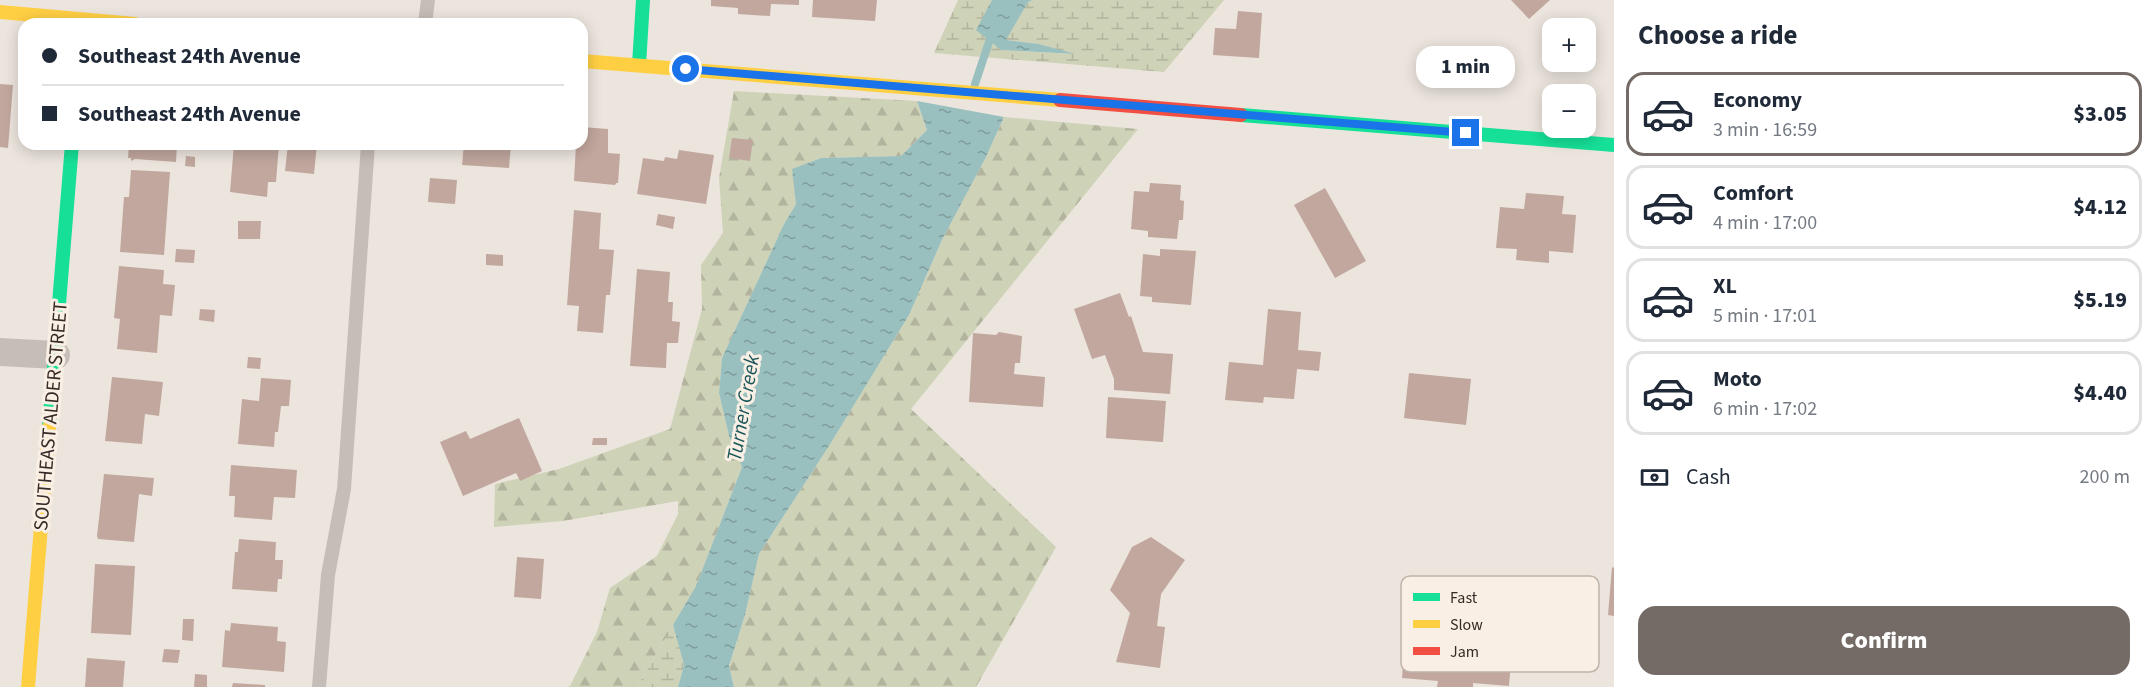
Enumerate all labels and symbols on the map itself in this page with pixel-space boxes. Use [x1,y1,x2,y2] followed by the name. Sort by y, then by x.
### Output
[1416,46,1516,88] callout: 1 min
[672,55,699,82] route start
[1452,119,1479,146] route end
[27,300,75,532] street label: SOUTHEAST ALDER STREET
[719,351,767,464] water label: Turner Creek
[1401,576,1599,672] legend
[1450,587,1478,609] text: Fast
[1450,614,1483,636] text: Slow
[1450,641,1479,663] text: Jam

